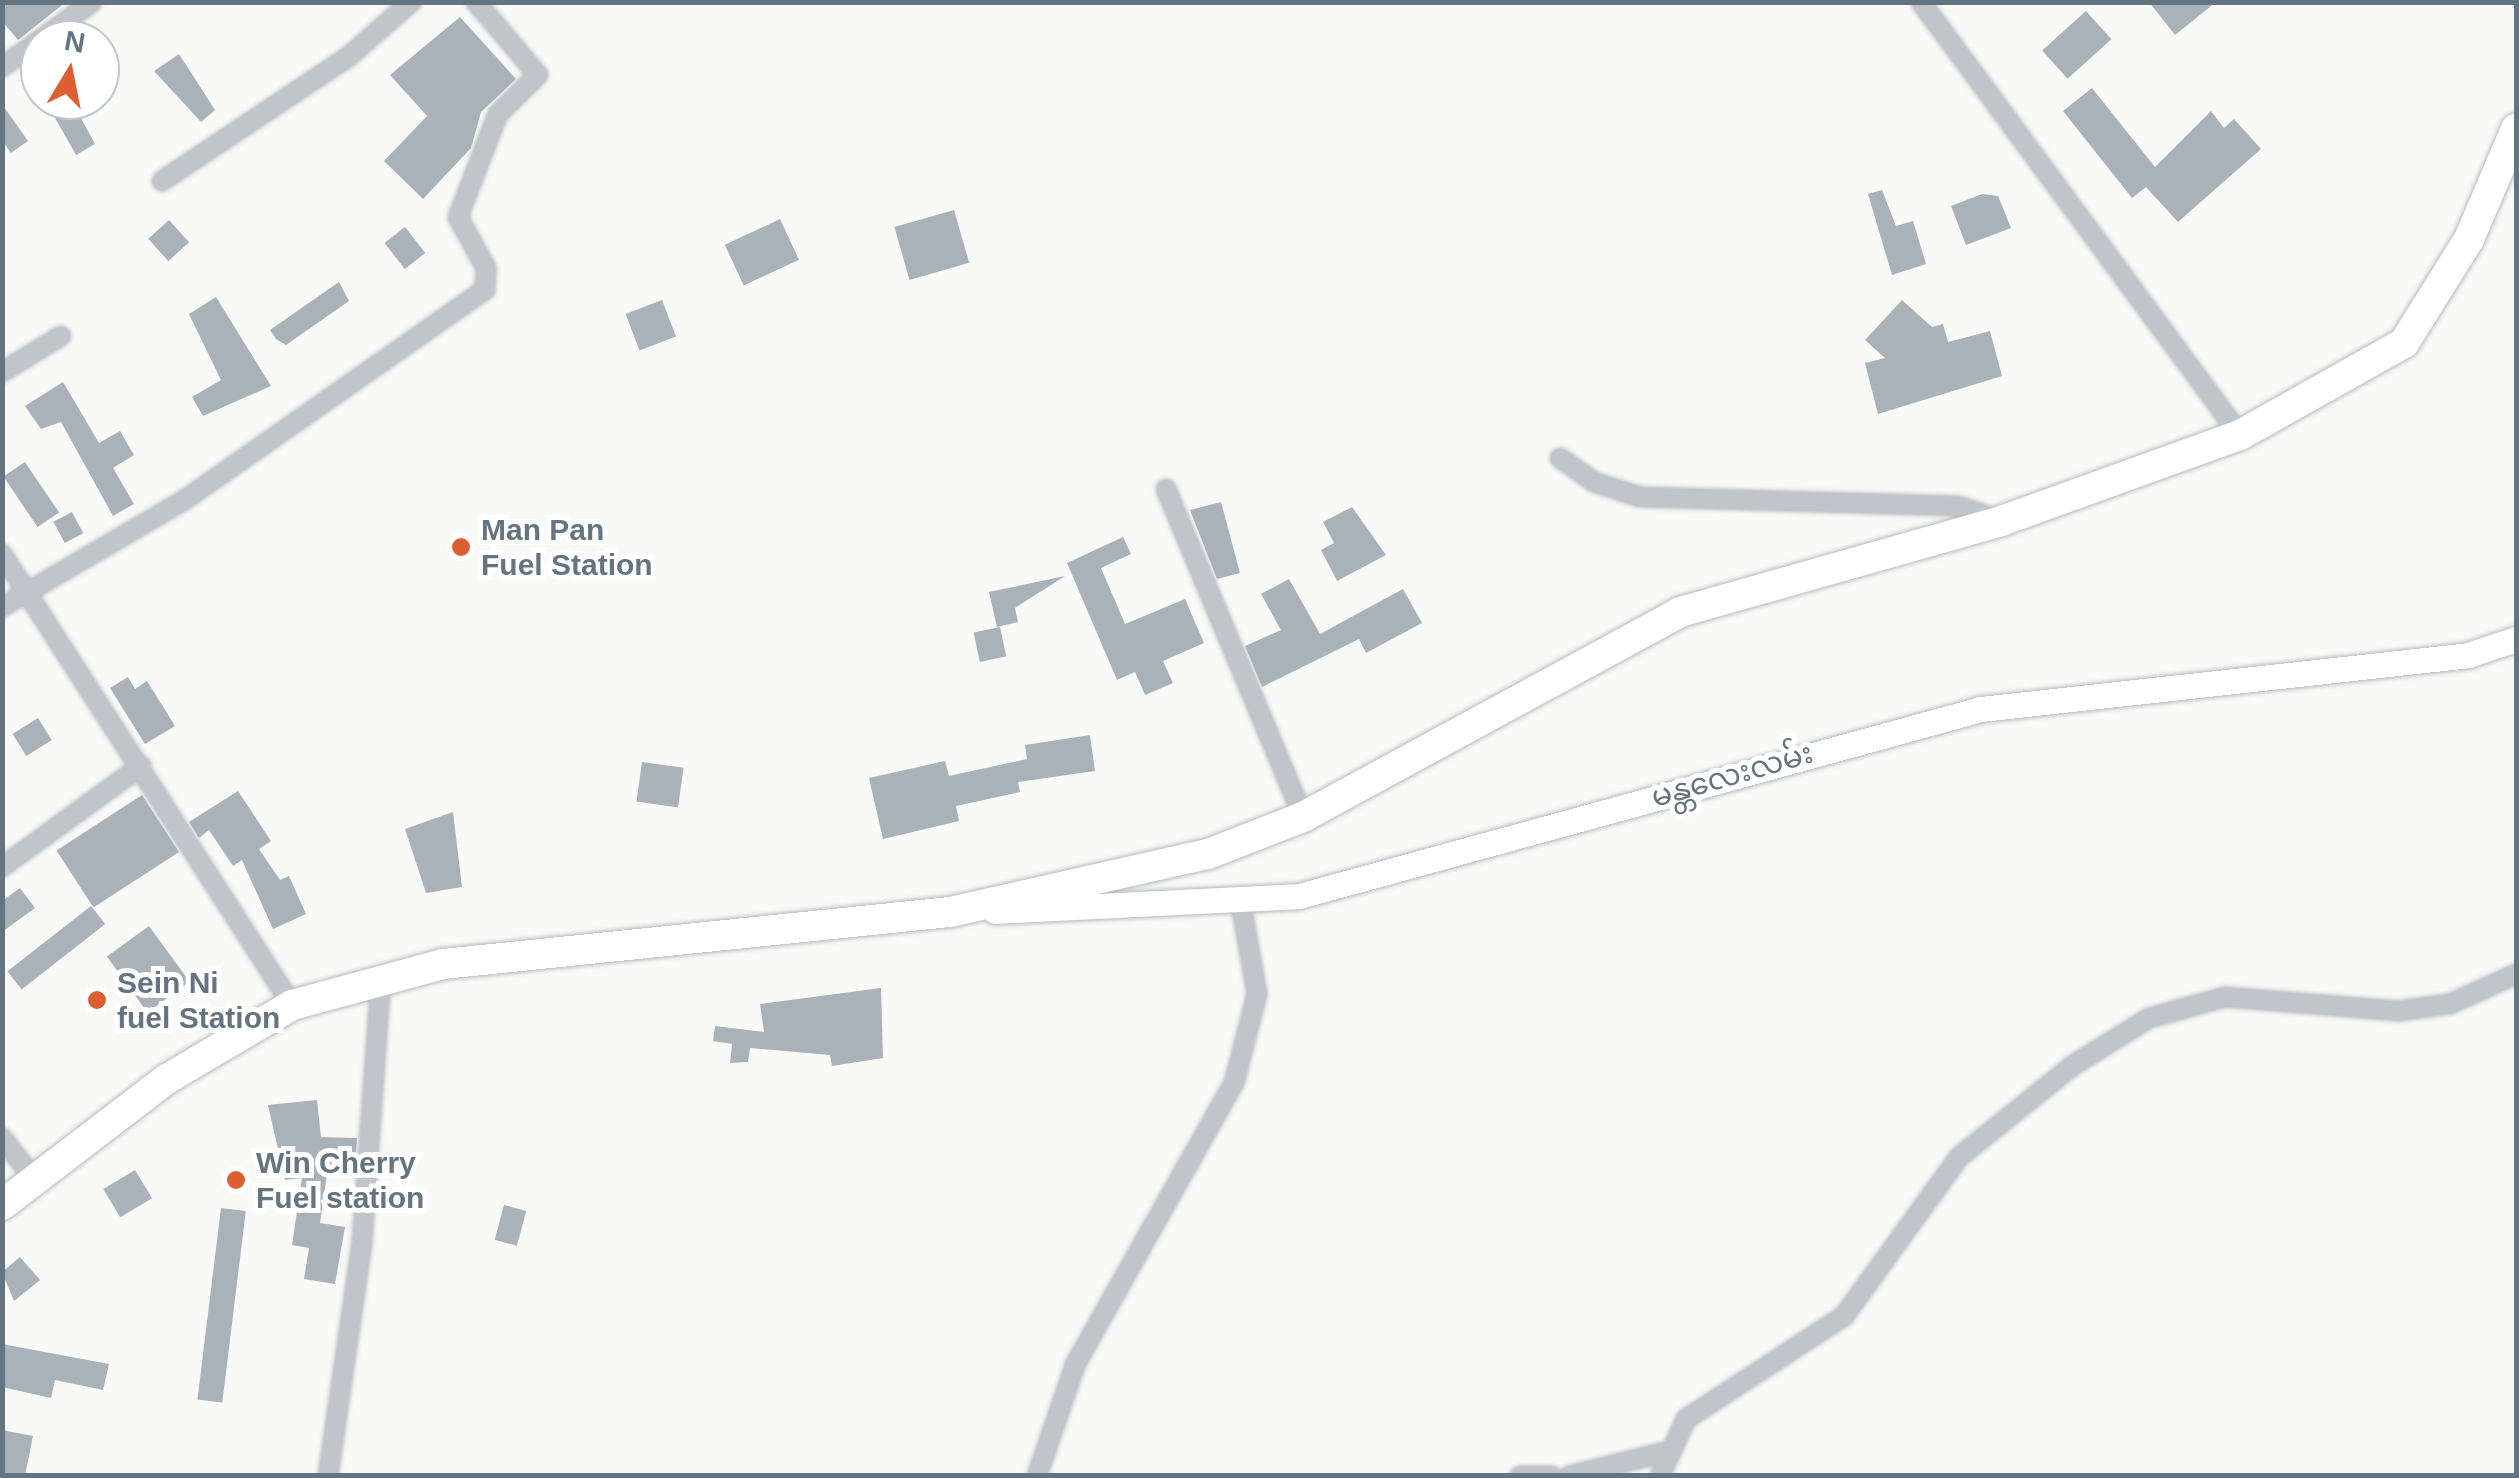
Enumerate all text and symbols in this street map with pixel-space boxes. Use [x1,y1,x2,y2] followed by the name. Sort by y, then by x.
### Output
[20,20,120,120] north arrow
[62,25,88,59] text: N
[481,512,653,582] place label: Man Pan Fuel Station
[450,536,472,558] marker: Man Pan Fuel Station
[1647,735,1817,815] street label: မန္တလေးလမ်း
[117,965,280,1036] place label: Sein Ni fuel Station
[86,989,108,1011] marker: Sein Ni fuel Station
[256,1145,424,1216] place label: Win Cherry Fuel station
[225,1169,247,1191] marker: Win Cherry Fuel station

